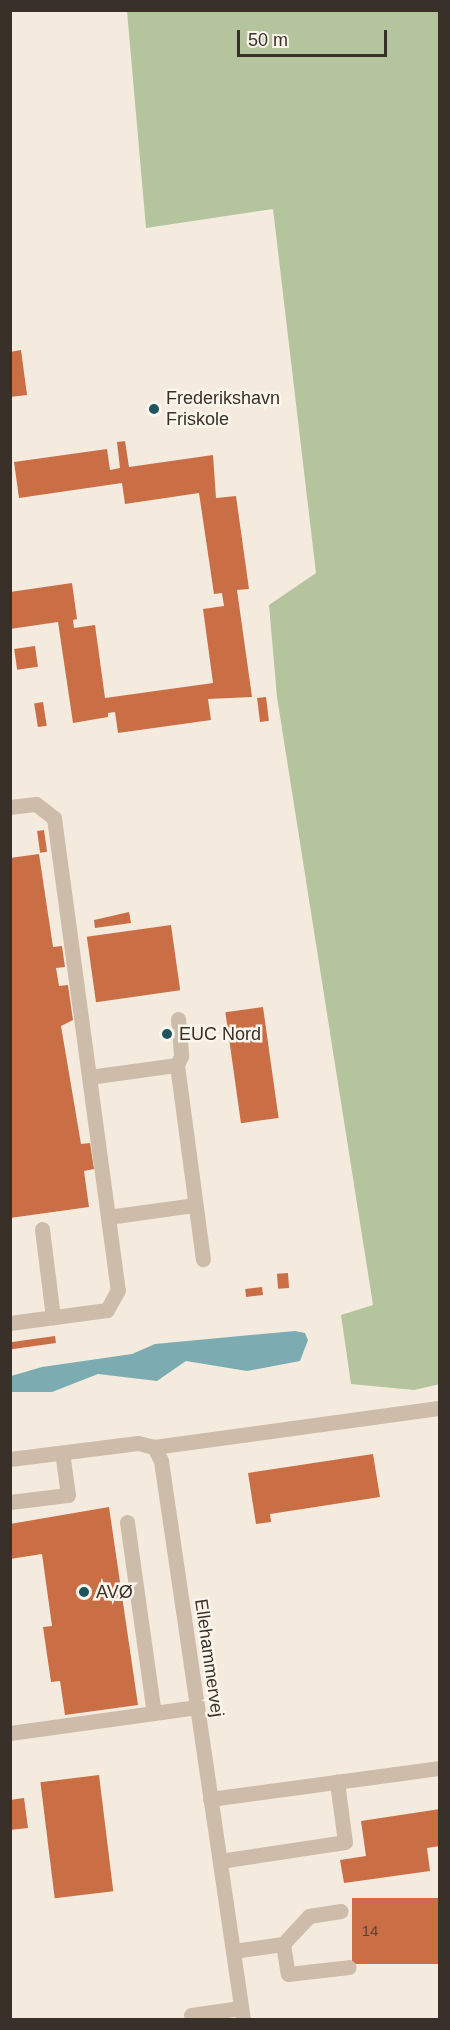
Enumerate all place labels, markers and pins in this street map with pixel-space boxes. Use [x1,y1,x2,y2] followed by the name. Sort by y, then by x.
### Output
[166,388,280,430] place label: Frederikshavn Friskole
[147,402,161,416] marker: Frederikshavn Friskole
[179,1023,261,1045] place label: EUC Nord
[160,1027,174,1041] marker: EUC Nord
[96,1581,133,1603] place label: AVØ
[77,1585,91,1599] marker: AVØ

